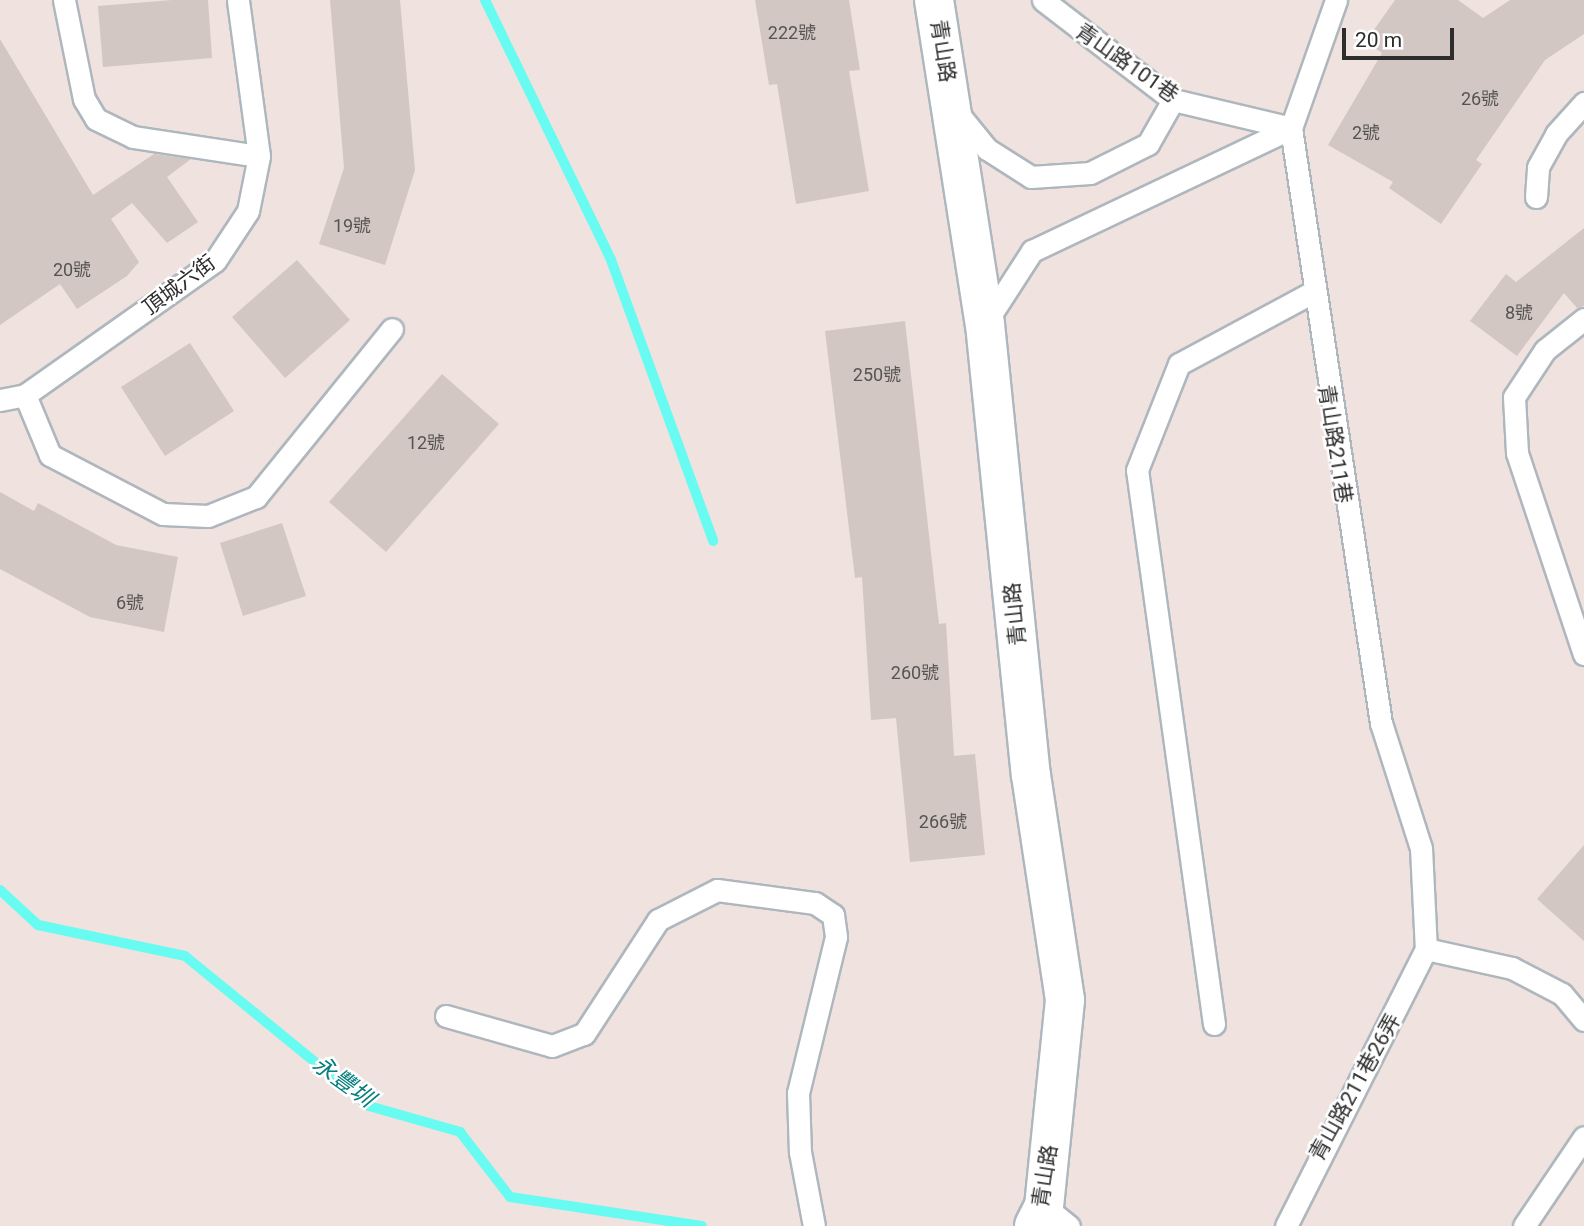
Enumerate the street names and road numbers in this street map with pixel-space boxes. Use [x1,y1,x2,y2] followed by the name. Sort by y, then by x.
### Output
[926,18,960,84] street label: 青山路
[1071,18,1183,108] street label: 青山路101巷
[138,250,220,320] street label: 頂城六街
[1313,383,1357,505] street label: 青山路211巷
[999,581,1031,647] street label: 青山路
[1304,1009,1406,1165] street label: 青山路211巷26弄
[1028,1143,1062,1209] street label: 青山路

